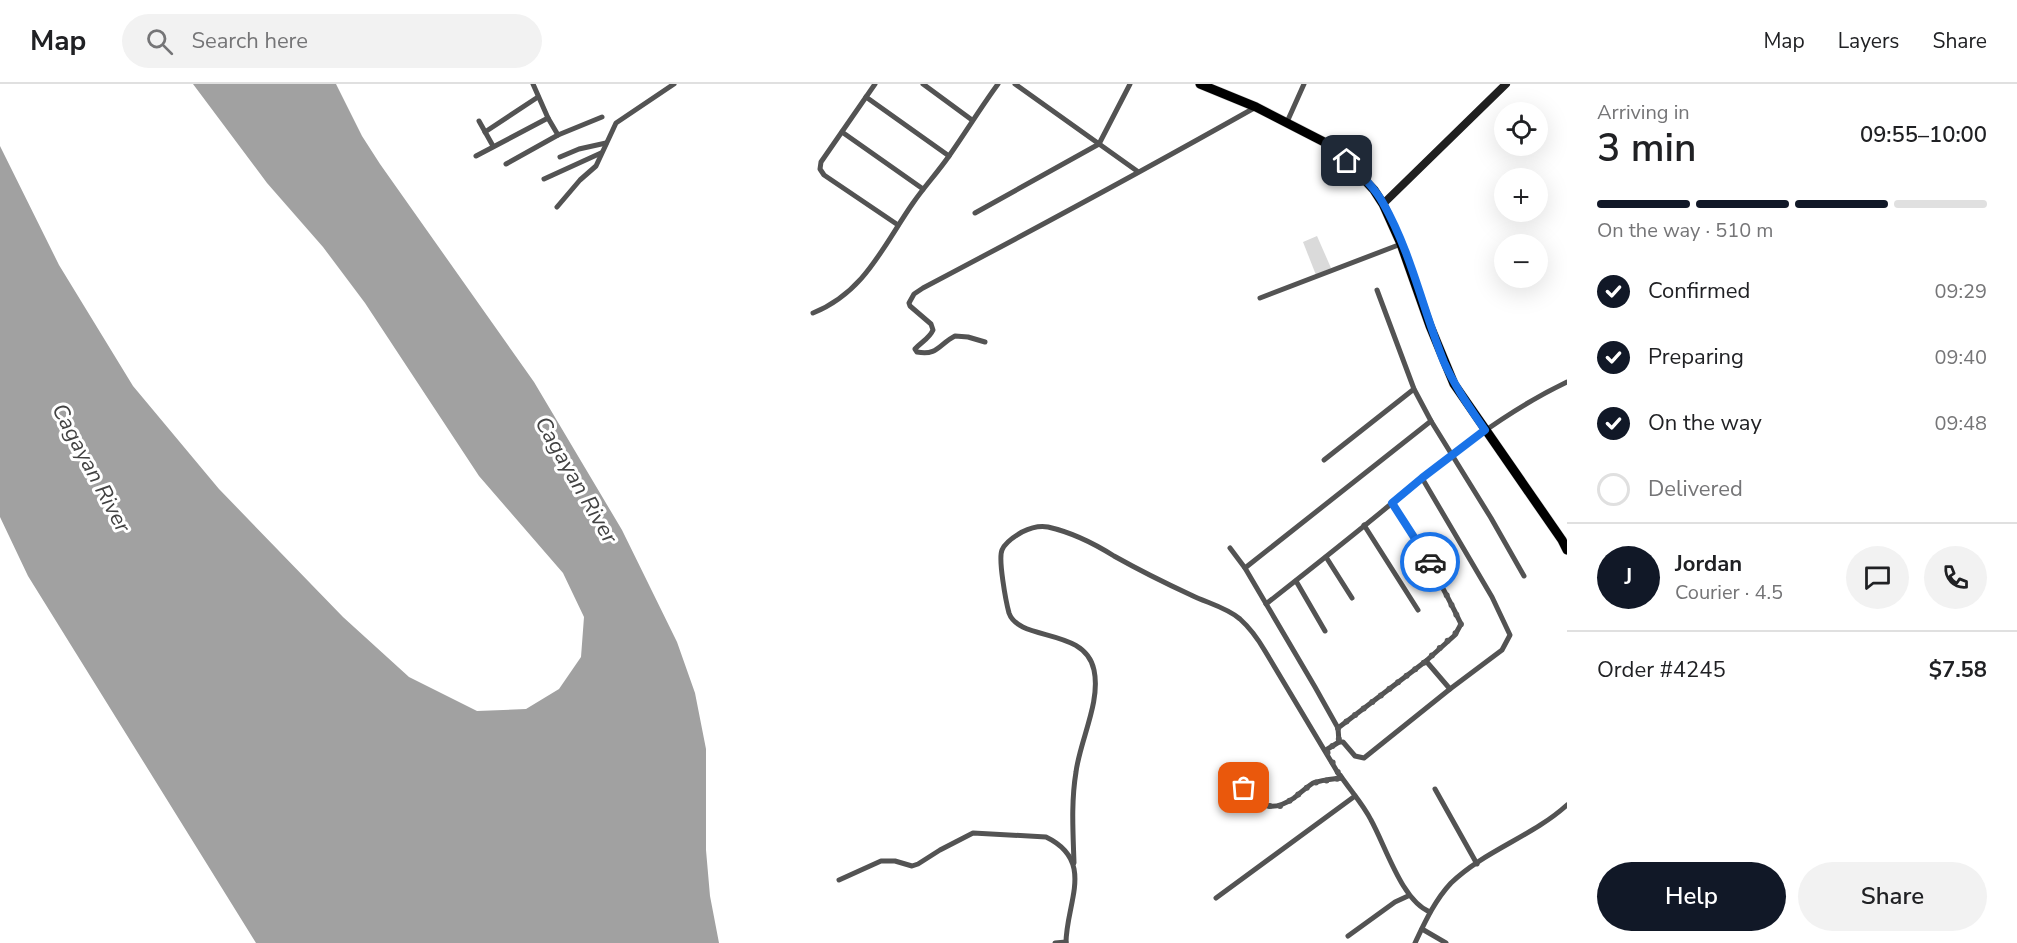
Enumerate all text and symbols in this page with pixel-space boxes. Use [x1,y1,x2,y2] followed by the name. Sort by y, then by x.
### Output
[122,14,542,68] search box
[30,22,86,60] text: Map
[143,25,176,58] icon: search
[191,26,308,56] text: Search here
[1763,27,1805,55] text: Map
[1838,27,1899,55] text: Layers
[1932,27,1987,55] text: Share
[1597,99,1690,126] text: Arriving in
[1494,102,1548,288] map controls
[1494,102,1548,156] button: locate
[1860,120,1987,150] text: 09:55–10:00
[1597,122,1696,175] text: 3 min
[1321,135,1372,186] pin
[1330,144,1363,177] icon: home
[1494,168,1548,222] button: +
[1597,217,1773,244] text: On the way · 510 m
[1494,234,1548,288] button: −
[1597,275,1630,308] icon: check
[1648,276,1750,306] text: Confirmed
[1934,278,1987,305] text: 09:29
[1597,341,1630,374] icon: check
[1648,342,1744,372] text: Preparing
[1934,344,1987,371] text: 09:40
[44,398,138,539] water label: Cagayan River
[1597,407,1630,440] icon: check
[1648,408,1762,438] text: On the way
[1934,410,1987,437] text: 09:48
[528,411,625,550] water label: Cagayan River
[1648,474,1743,504] text: Delivered
[1400,532,1460,592] courier
[1414,546,1447,579] icon: car
[1846,546,1909,609] button: chat
[1924,546,1987,609] button: phone
[1675,549,1742,579] text: Jordan
[1625,562,1632,592] text: J
[1675,579,1783,606] text: Courier · 4.5
[1597,655,1726,685] text: Order #4245
[1929,655,1987,685] text: $7.58
[1218,762,1269,813] pin
[1227,771,1260,804] icon: bag
[1597,862,1786,931] button: Help
[1798,862,1987,931] button: Share

